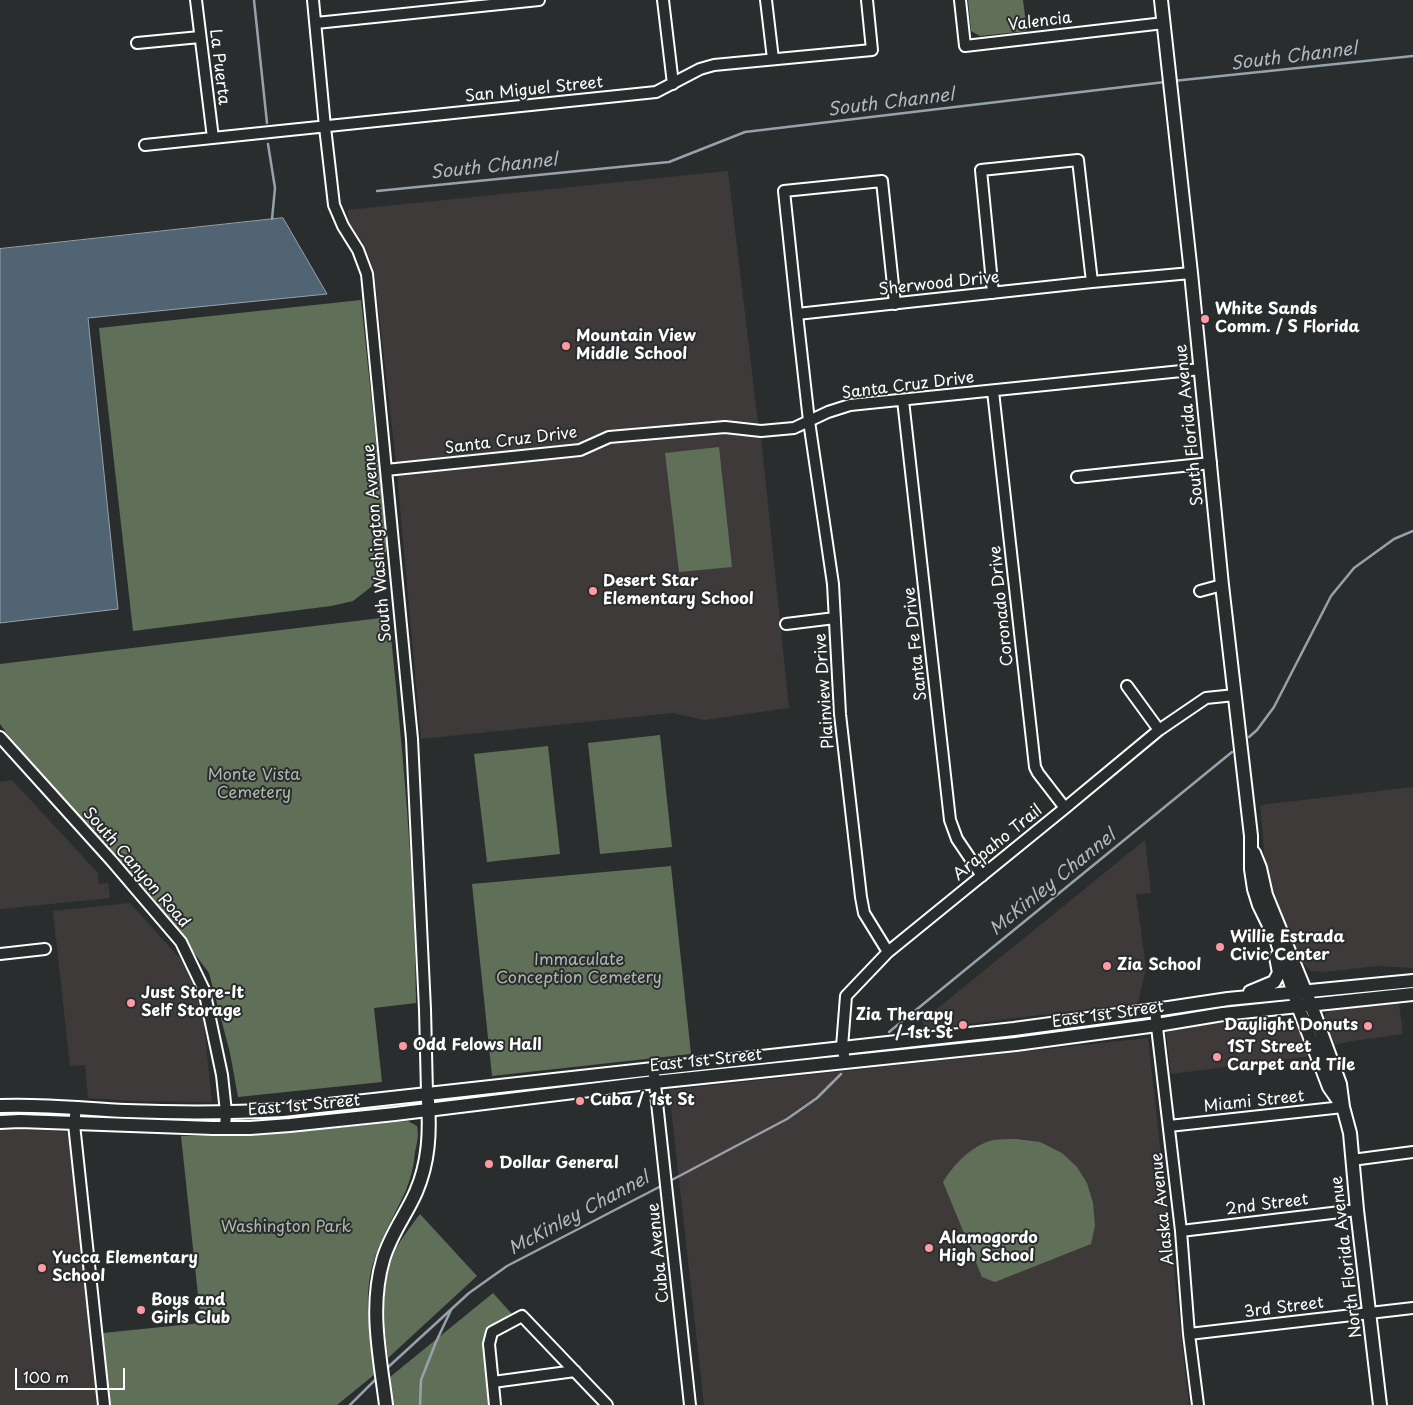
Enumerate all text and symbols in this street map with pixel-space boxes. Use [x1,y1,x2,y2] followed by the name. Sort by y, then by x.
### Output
[1007,9,1073,35] street label: Valencia
[205,28,233,106] street label: La Puerta
[1230,39,1358,75] water label: South Channel
[464,73,604,107] street label: San Miguel Street
[827,85,955,121] water label: South Channel
[430,150,558,184] water label: South Channel
[878,268,1000,300] street label: Sherwood Drive
[1215,300,1360,338] place label: White Sands Comm. / S Florida
[1199,313,1211,325] marker: White Sands Comm. / S Florida
[576,327,696,365] place label: Mountain View Middle School
[560,340,572,352] marker: Mountain View Middle School
[1172,343,1208,507] street label: South Florida Avenue
[841,368,975,404] street label: Santa Cruz Drive
[444,423,578,459] street label: Santa Cruz Drive
[360,443,396,643] street label: South Washington Avenue
[986,545,1018,667] street label: Coronado Drive
[603,572,754,610] place label: Desert Star Elementary School
[587,585,599,597] marker: Desert Star Elementary School
[900,586,932,702] street label: Santa Fe Drive
[811,633,839,749] street label: Plainview Drive
[208,766,300,804] park label: Monte Vista Cemetery
[949,801,1047,885] street label: Arapaho Trail
[79,804,193,932] street label: South Canyon Road
[986,826,1120,940] water label: McKinley Channel
[1230,928,1345,966] place label: Willie Estrada Civic Center
[1214,941,1226,953] marker: Willie Estrada Civic Center
[496,951,662,989] park label: Immaculate Conception Cemetery
[1117,956,1201,976] place label: Zia School
[1101,960,1113,972] marker: Zia School
[141,984,244,1022] place label: Just Store-It Self Storage
[125,997,137,1009] marker: Just Store-It Self Storage
[1051,998,1165,1032] street label: East 1st Street
[856,1006,953,1044] place label: Zia Therapy / 1st St
[1224,1016,1358,1036] place label: Daylight Donuts
[957,1019,969,1031] marker: Zia Therapy / 1st St
[1362,1020,1374,1032] marker: Daylight Donuts
[413,1036,542,1056] place label: Odd Felows Hall
[1227,1038,1355,1076] place label: 1ST Street Carpet and Tile
[397,1040,409,1052] marker: Odd Felows Hall
[649,1046,763,1076] street label: East 1st Street
[1211,1051,1223,1063] marker: 1ST Street Carpet and Tile
[1203,1087,1305,1117] street label: Miami Street
[590,1091,695,1111] place label: Cuba / 1st St
[247,1092,361,1120] street label: East 1st Street
[574,1095,586,1107] marker: Cuba / 1st St
[1148,1152,1178,1266] street label: Alaska Avenue
[499,1154,618,1174] place label: Dollar General
[483,1158,495,1170] marker: Dollar General
[505,1168,653,1260] water label: McKinley Channel
[1328,1175,1366,1339] street label: North Florida Avenue
[1225,1190,1309,1220] street label: 2nd Street
[644,1202,674,1304] street label: Cuba Avenue
[221,1218,351,1238] park label: Washington Park
[939,1229,1038,1267] place label: Alamogordo High School
[923,1242,935,1254] marker: Alamogordo High School
[52,1249,198,1287] place label: Yucca Elementary School
[36,1262,48,1274] marker: Yucca Elementary School
[151,1291,230,1329] place label: Boys and Girls Club
[1243,1294,1325,1322] street label: 3rd Street
[135,1304,147,1316] marker: Boys and Girls Club
[18,1358,128,1390] scale bar
[23,1365,69,1388] text: 100 m

